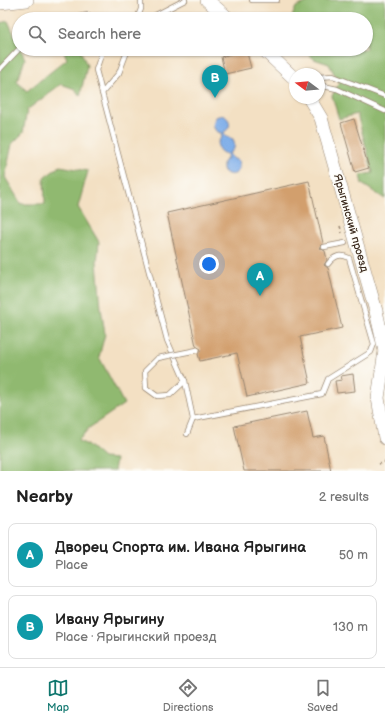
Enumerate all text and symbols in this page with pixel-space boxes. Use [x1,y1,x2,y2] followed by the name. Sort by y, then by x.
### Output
[12,12,373,56] search box
[26,23,48,45] icon: search
[58,25,141,44] text: Search here
[202,65,228,98] pin: B
[289,68,325,104] north arrow
[331,172,371,274] street label: Ярыгинский проезд
[199,254,219,274] your location
[247,263,273,296] pin: A
[16,487,73,507] text: Nearby
[319,489,369,505] text: 2 results
[55,538,306,557] text: Дворец Спорта им. Ивана Ярыгина
[26,547,34,563] text: A
[339,547,368,563] text: 50 m
[55,557,88,573] text: Place
[55,610,164,629] text: Ивану Ярыгину
[25,619,35,635] text: B
[333,619,368,635] text: 130 m
[55,629,216,645] text: Place · Ярыгинский проезд
[47,677,69,714] tab: Map
[163,677,213,714] tab: Directions
[307,677,338,714] tab: Saved

